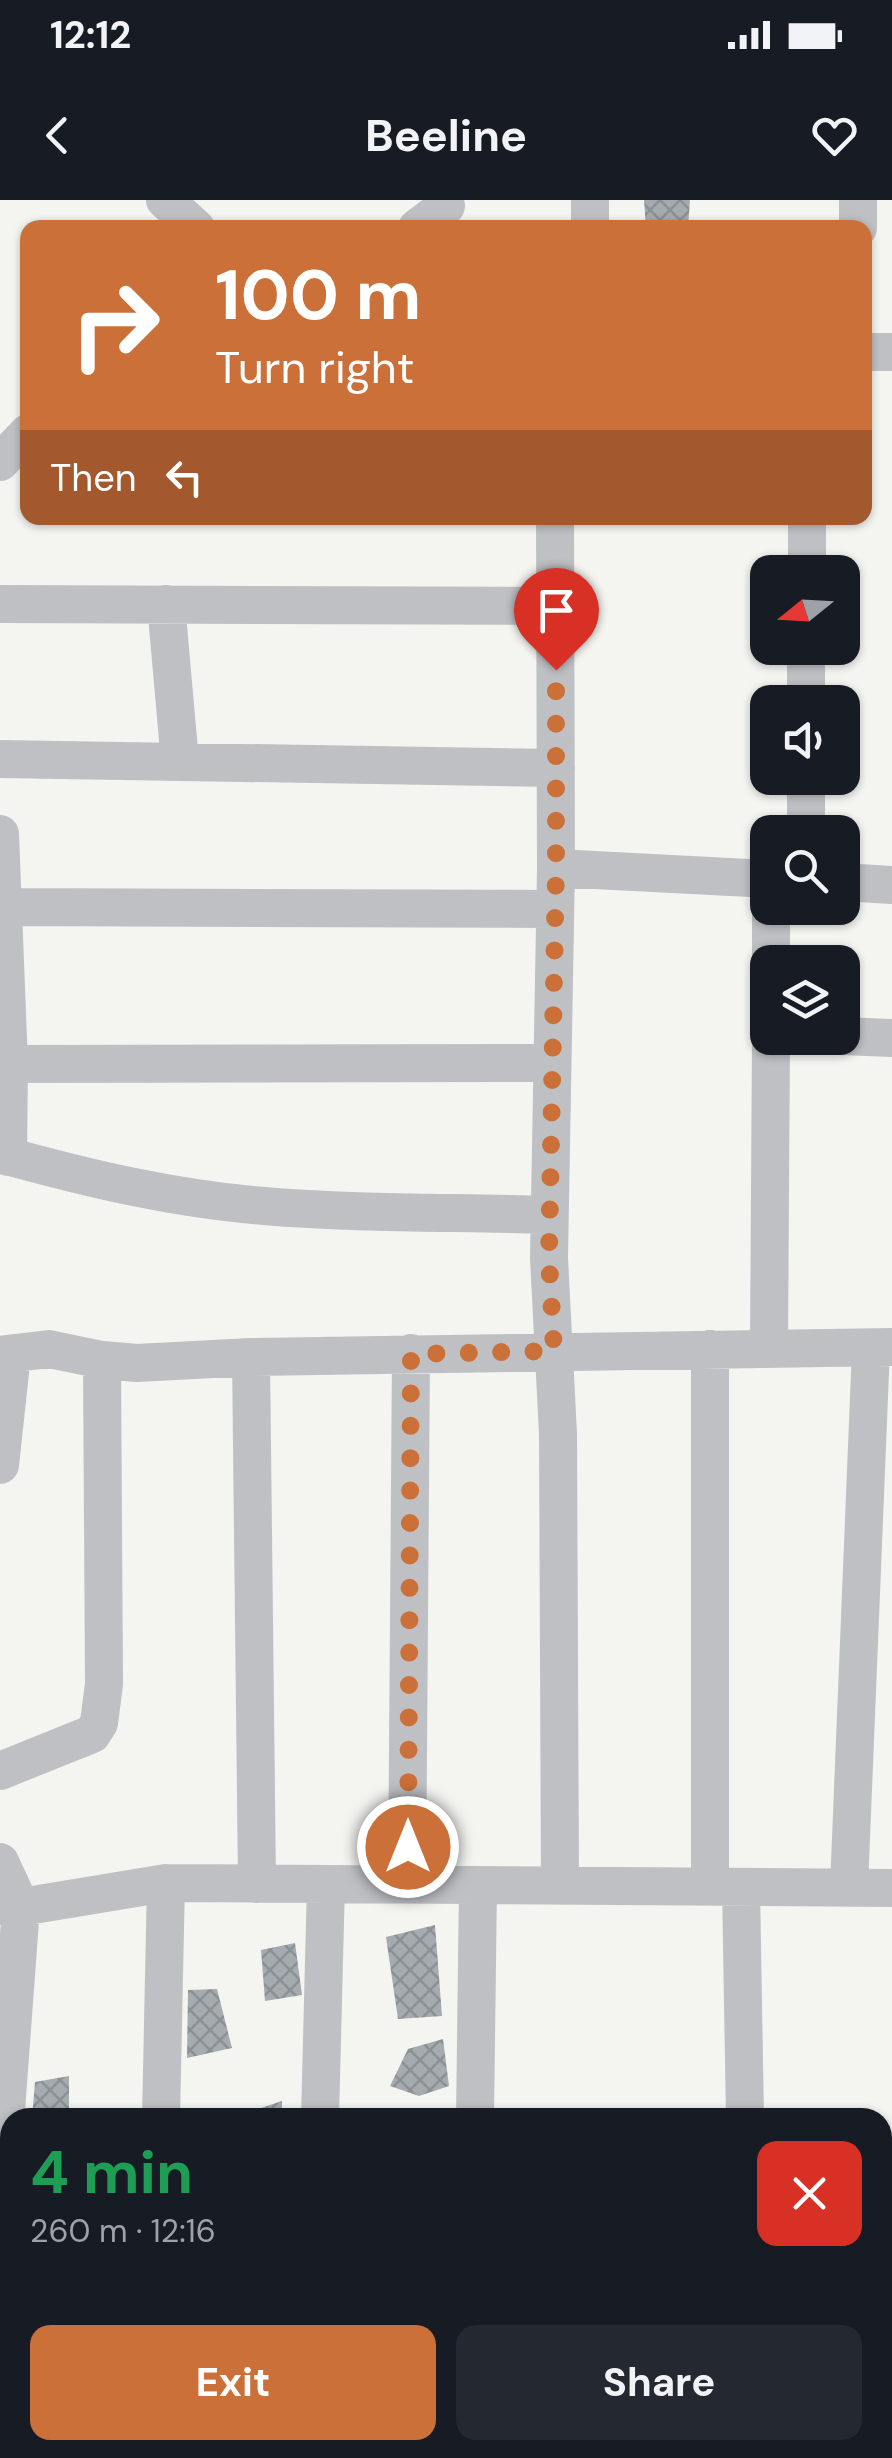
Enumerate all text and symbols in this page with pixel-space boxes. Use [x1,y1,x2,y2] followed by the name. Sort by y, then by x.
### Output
[50,10,131,60] text: 12:12
[365,106,527,165] text: Beeline
[30,108,85,163] icon: back
[807,108,862,163] icon: heart
[215,250,421,341] text: 100 m
[50,260,180,390] icon: right
[215,338,414,397] text: Turn right
[157,450,212,505] icon: left
[50,453,137,503] text: Then
[750,555,860,665] north arrow
[750,555,860,1055] map controls
[514,568,599,671] pin
[529,583,584,638] icon: arrive
[750,685,860,795] button: sound
[750,815,860,925] button: search
[750,945,860,1055] button: layers
[356,1795,460,1899] position arrow
[30,2133,193,2212] text: 4 min
[757,2141,862,2246] button: close
[30,2210,216,2252] text: 260 m · 12:16
[30,2325,436,2440] button: Exit
[456,2325,862,2440] button: Share

